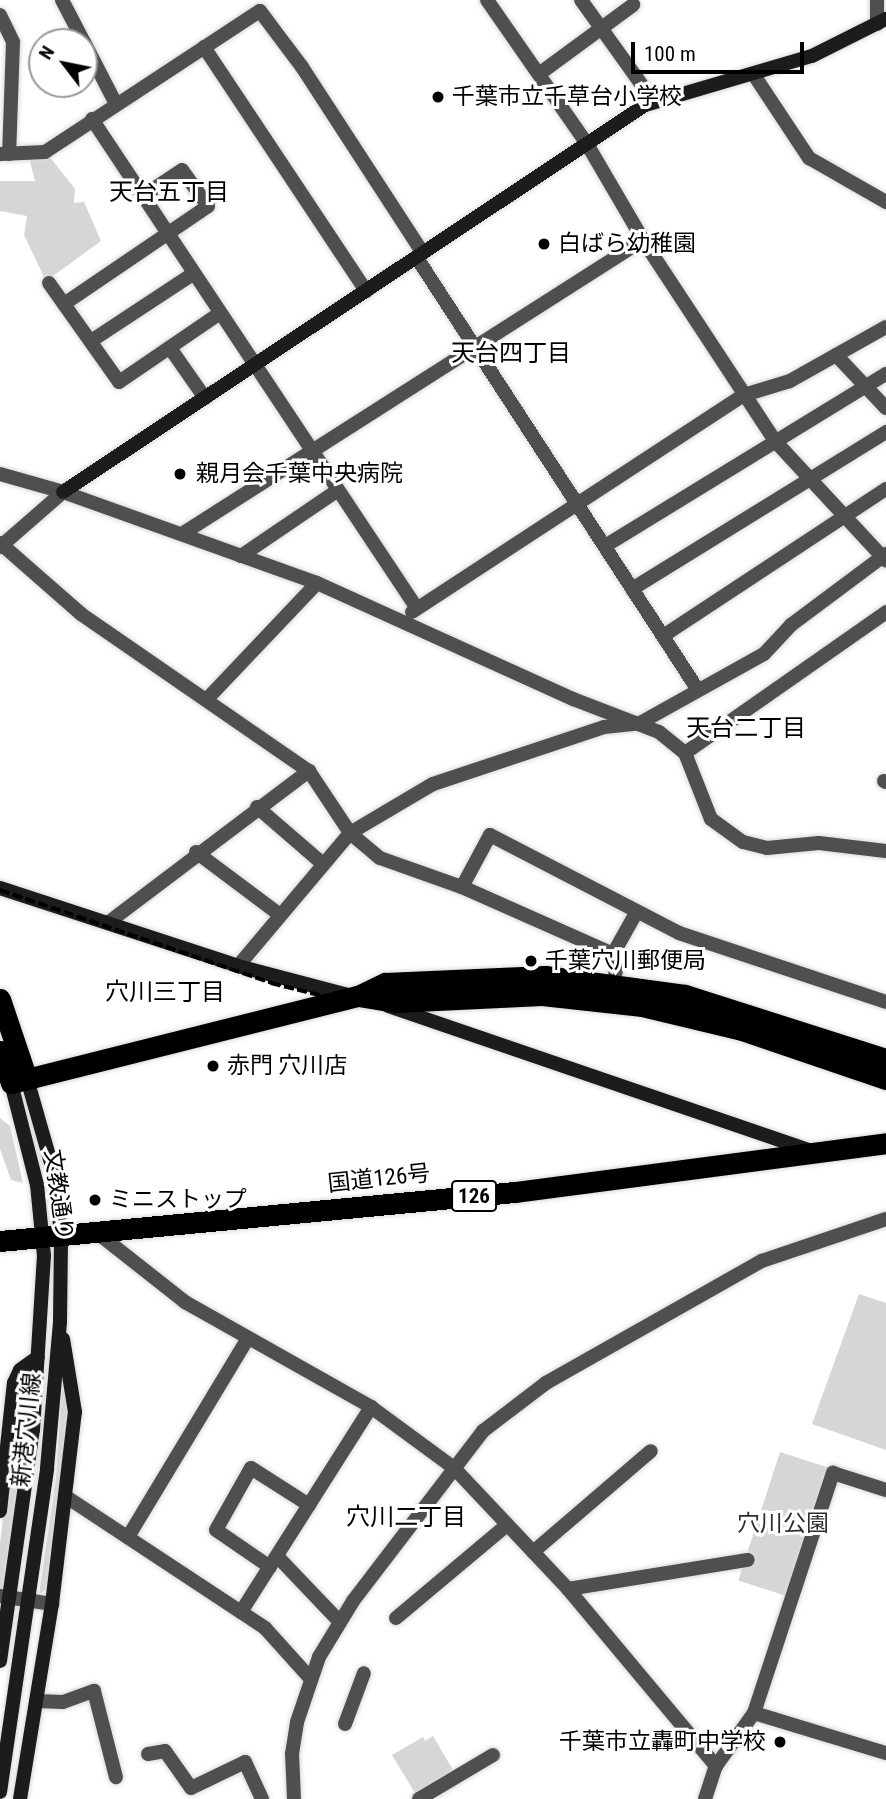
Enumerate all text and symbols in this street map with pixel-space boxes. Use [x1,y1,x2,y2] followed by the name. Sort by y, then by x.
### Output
[28,28,98,98] north arrow
[634,28,807,72] scale bar
[34,42,59,64] text: N
[644,42,696,66] text: 100 m
[452,83,682,111] place label: 千葉市立千草台小学校
[430,89,446,105] marker: 千葉市立千草台小学校
[109,179,229,207] district label: 天台五丁目
[558,230,696,258] place label: 白ばら幼稚園
[536,236,552,252] marker: 白ばら幼稚園
[451,340,571,368] district label: 天台四丁目
[196,460,403,488] place label: 親月会千葉中央病院
[170,464,190,484] marker: 親月会千葉中央病院
[686,715,806,743] district label: 天台二丁目
[545,947,706,975] place label: 千葉穴川郵便局
[523,953,539,969] marker: 千葉穴川郵便局
[105,979,225,1007] district label: 穴川三丁目
[227,1052,347,1080] place label: 赤門 穴川店
[205,1058,221,1074] marker: 赤門 穴川店
[38,1148,78,1242] street label: 文教通り
[326,1160,432,1198] street label: 国道126号
[449,1178,498,1214] road number: 126
[109,1186,247,1214] place label: ミニストップ
[87,1192,103,1208] marker: ミニストップ
[7,1371,47,1489] street label: 新港穴川線
[346,1504,466,1532] district label: 穴川二丁目
[737,1510,829,1538] park label: 穴川公園
[559,1728,766,1756] place label: 千葉市立轟町中学校
[772,1734,788,1750] marker: 千葉市立轟町中学校

